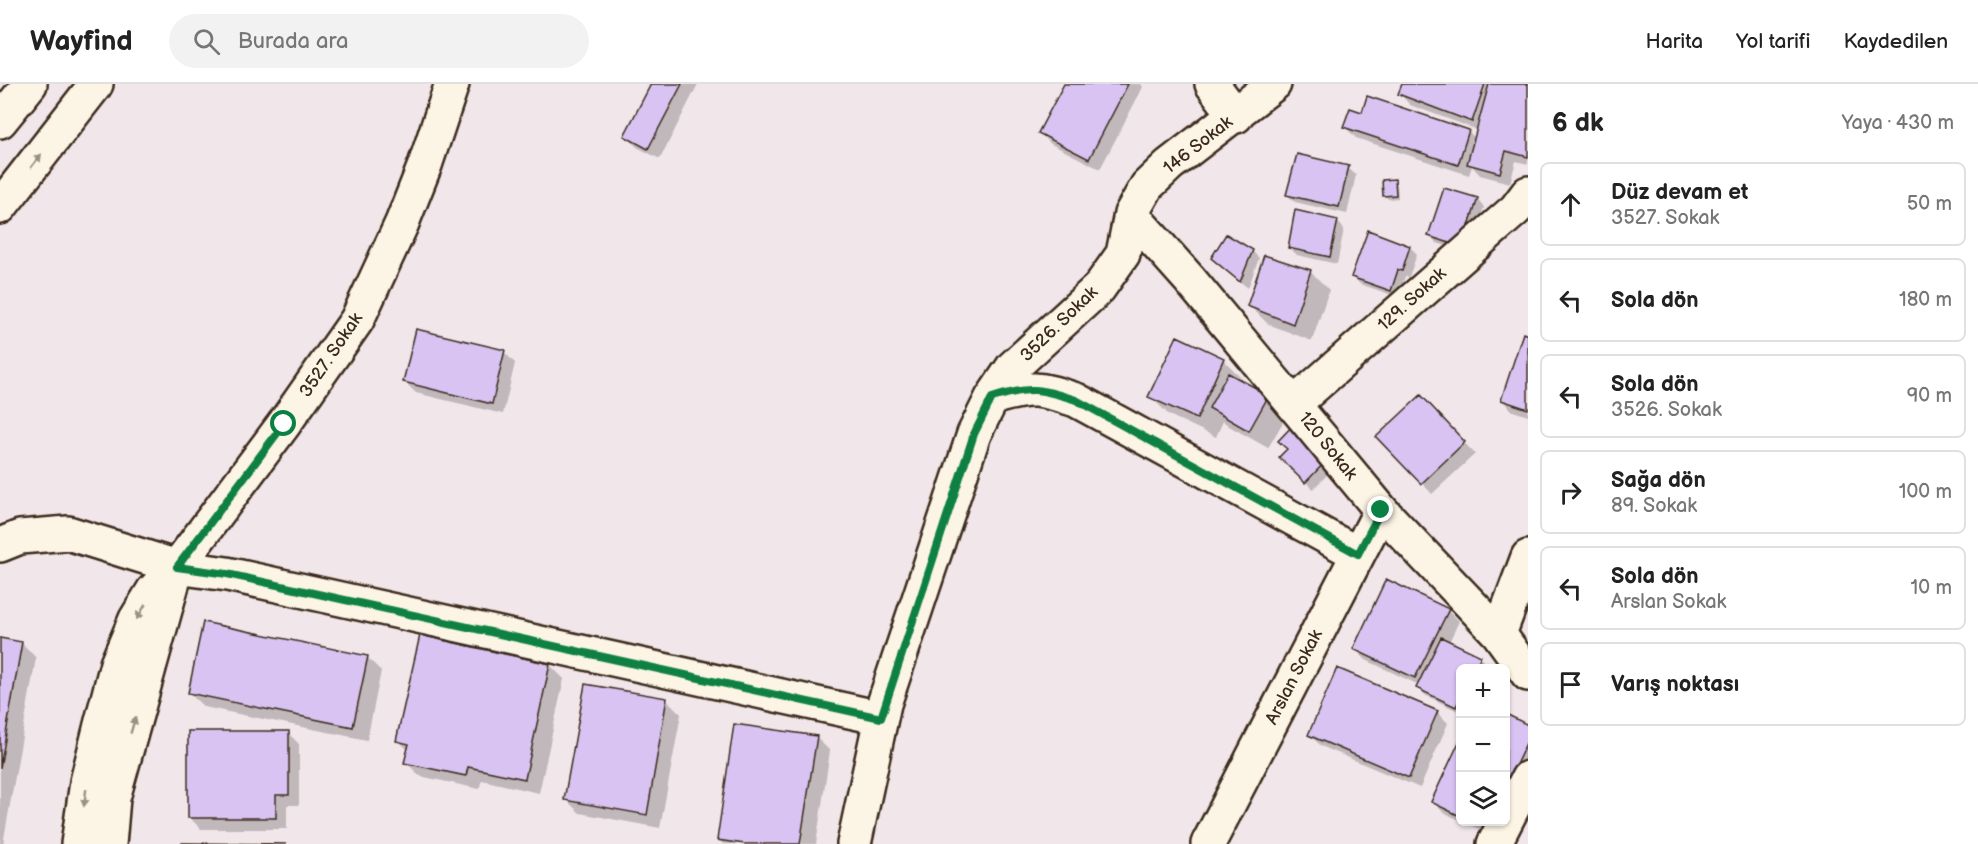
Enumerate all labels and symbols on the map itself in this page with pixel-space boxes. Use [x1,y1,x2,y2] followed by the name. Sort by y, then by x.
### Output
[1159,111,1237,179] street label: 146 Sokak
[30,153,42,169] one-way arrow
[1374,263,1451,335] street label: 129. Sokak
[1016,282,1102,366] street label: 3526. Sokak
[295,309,367,401] street label: 3527. Sokak
[1294,408,1362,484] street label: 120 Sokak
[270,410,296,436] route start
[1367,496,1393,522] route end
[135,604,146,620] one-way arrow
[1261,626,1327,728] street label: Arslan Sokak
[129,716,138,734] one-way arrow
[80,788,89,807] one-way arrow

